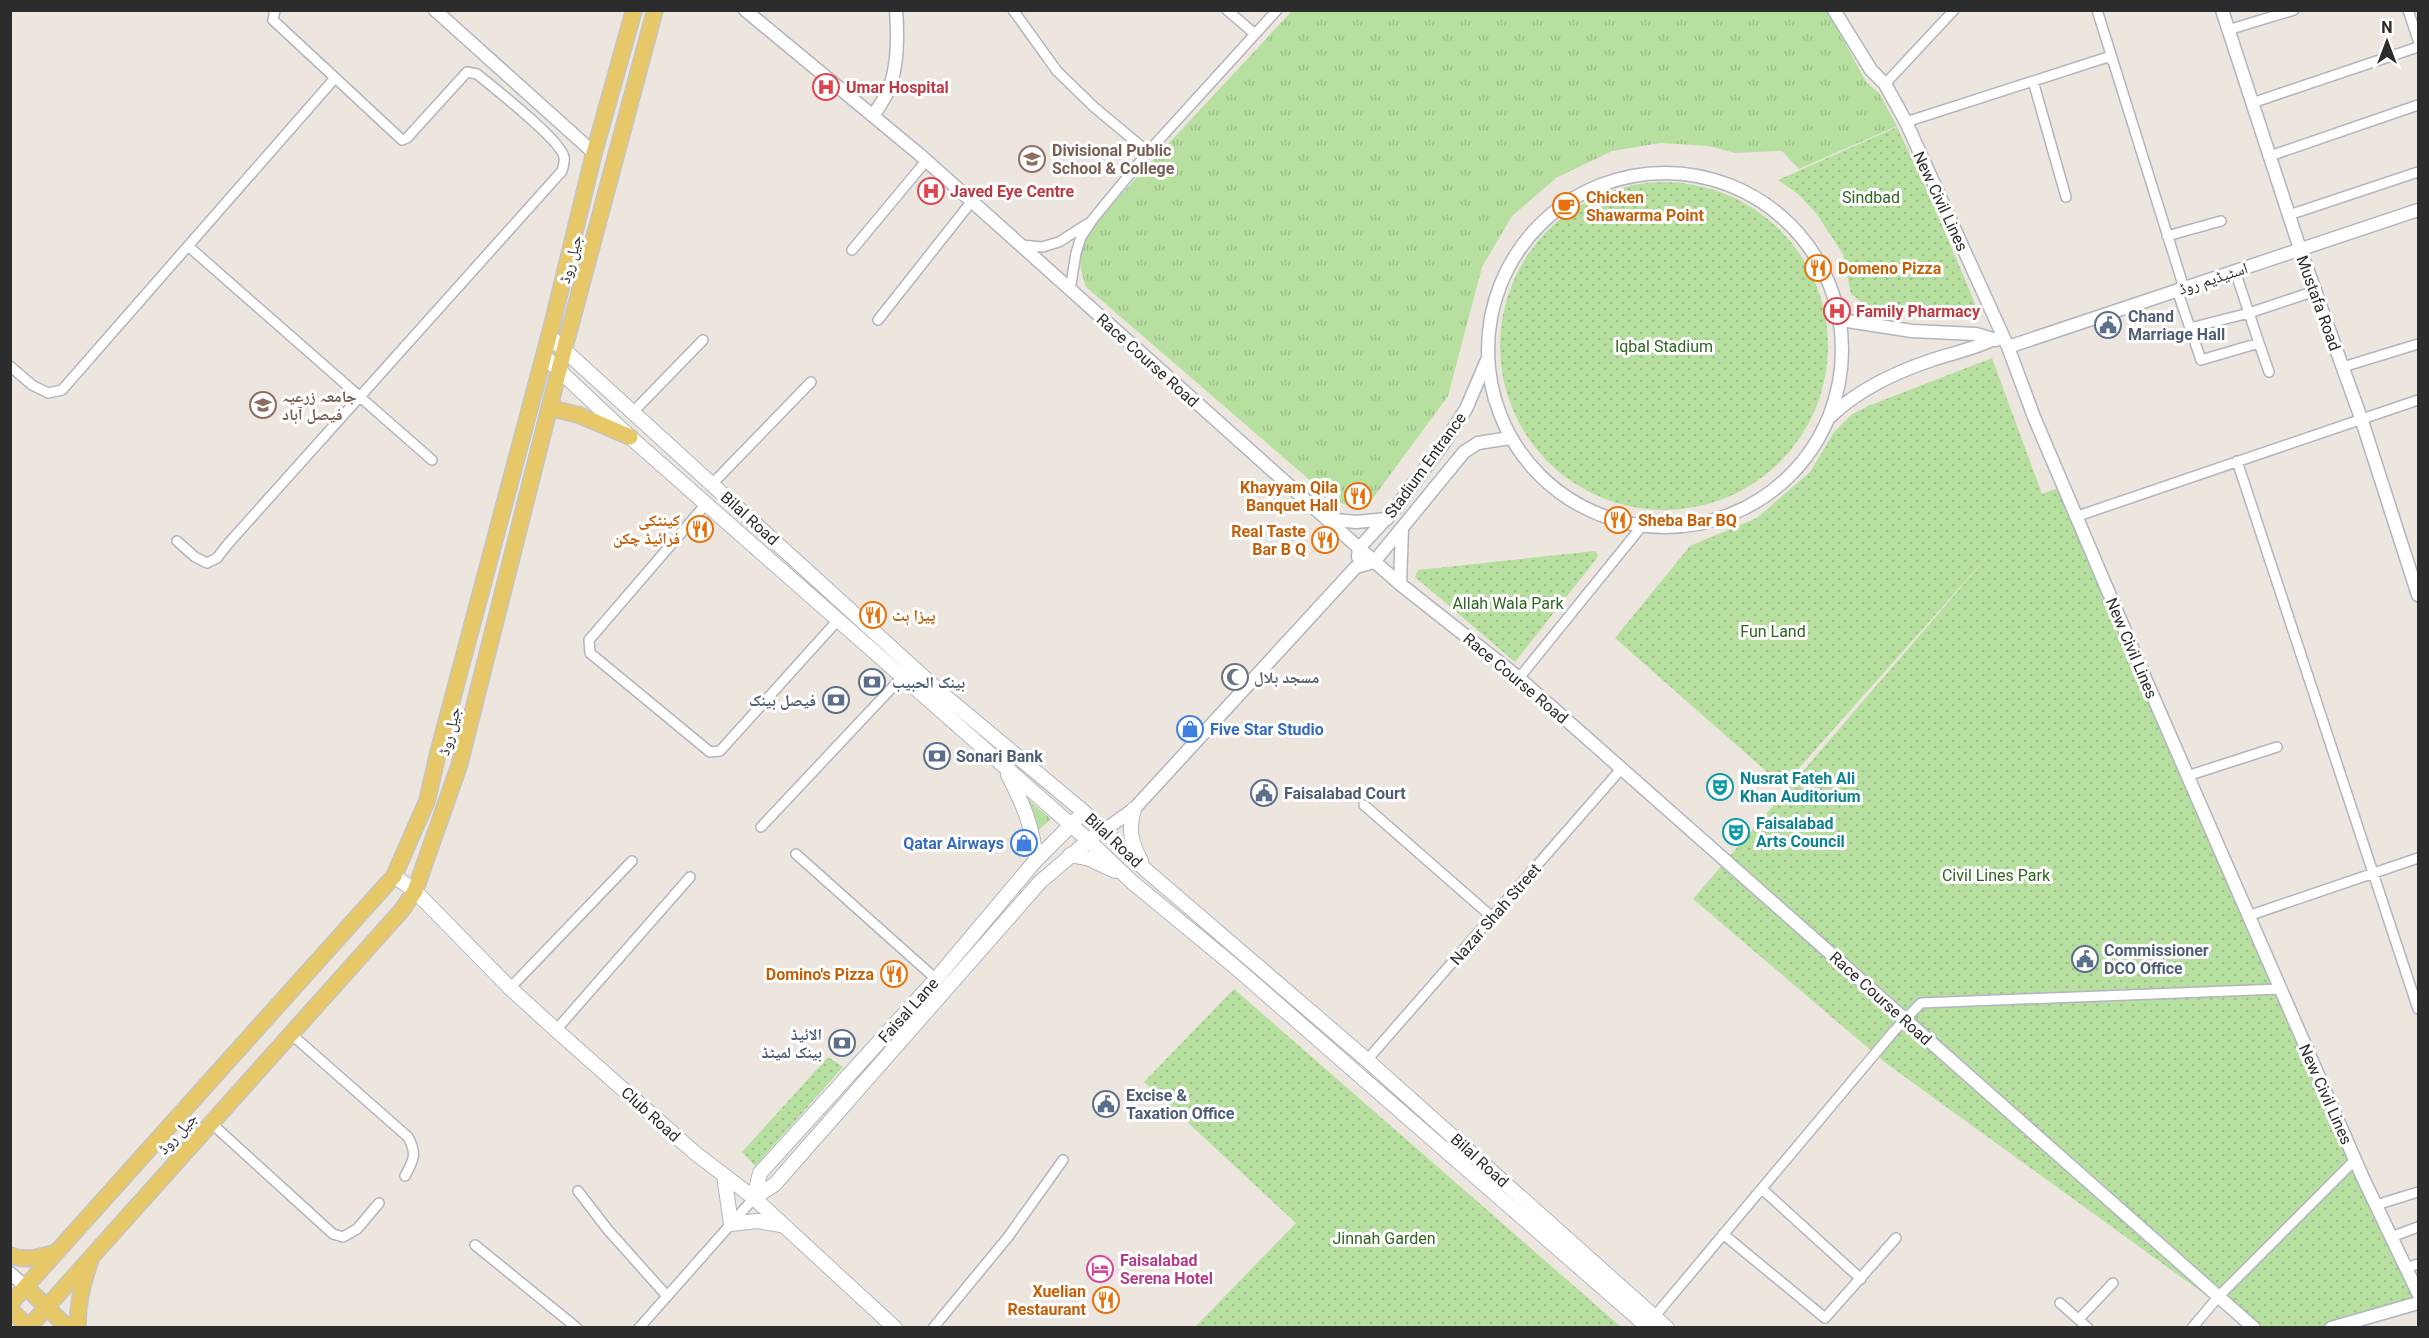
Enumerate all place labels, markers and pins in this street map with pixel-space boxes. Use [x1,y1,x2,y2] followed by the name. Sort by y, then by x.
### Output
[811,72,841,102] hospital icon: Umar Hospital
[846,78,949,97] place label: Umar Hospital
[1052,141,1175,178] place label: Divisional Public School & College
[1017,144,1047,174] school or university icon: Divisional Public School & College
[916,176,946,206] hospital icon: Javed Eye Centre
[950,182,1075,201] place label: Javed Eye Centre
[1586,188,1704,225] place label: Chicken Shawarma Point
[1551,191,1581,221] cafe icon: Chicken Shawarma Point
[1803,253,1833,283] restaurant icon: Domeno Pizza
[1838,259,1942,278] place label: Domeno Pizza
[1822,296,1852,326] hospital icon: Family Pharmacy
[1856,302,1981,321] place label: Family Pharmacy
[2128,307,2225,344] place label: Chand Marriage Hall
[2093,310,2123,340] public building icon: Chand Marriage Hall
[282,387,357,424] place label: جامعہ زرعیہ فیصل آباد
[248,390,278,420] school or university icon: جامعہ زرعیہ فیصل آباد
[1240,478,1338,515] place label: Khayyam Qila Banquet Hall
[1343,481,1373,511] restaurant icon: Khayyam Qila Banquet Hall
[1603,505,1633,535] restaurant icon: Sheba Bar BQ
[613,511,680,548] place label: کینٹکی فرائیڈ چکن
[1638,511,1737,530] place label: Sheba Bar BQ
[685,514,715,544] restaurant icon: کینٹکی فرائیڈ چکن
[1231,522,1306,559] place label: Real Taste Bar B Q
[1310,525,1340,555] restaurant icon: Real Taste Bar B Q
[858,600,888,630] restaurant icon: پیزا ہٹ
[892,606,936,625] place label: پیزا ہٹ
[1220,662,1250,692] mosque icon: مسجد بلال
[857,667,887,697] bank icon: بينک الحبيب
[1254,668,1319,687] place label: مسجد بلال
[892,673,965,692] place label: بينک الحبيب
[821,685,851,715] bank icon: فیصل بینک
[749,691,816,710] place label: فیصل بینک
[1175,714,1205,744] shop icon: Five Star Studio
[1210,720,1324,739] place label: Five Star Studio
[922,741,952,771] bank icon: Sonari Bank
[956,747,1043,766] place label: Sonari Bank
[1740,769,1861,806] place label: Nusrat Fateh Ali Khan Auditorium
[1705,772,1735,802] theatre icon: Nusrat Fateh Ali Khan Auditorium
[1249,778,1279,808] public building icon: Faisalabad Court
[1284,784,1406,803] place label: Faisalabad Court
[1756,814,1845,851] place label: Faisalabad Arts Council
[1721,817,1751,847] theatre icon: Faisalabad Arts Council
[1009,828,1039,858] shop icon: Qatar Airways
[903,834,1004,853] place label: Qatar Airways
[2104,941,2209,978] place label: Commissioner DCO Office
[2070,944,2100,974] public building icon: Commissioner DCO Office
[879,959,909,989] restaurant icon: Domino's Pizza
[766,965,874,984] place label: Domino's Pizza
[762,1025,822,1062] place label: الائیڈ بینک لمیٹڈ
[827,1028,857,1058] bank icon: الائیڈ بینک لمیٹڈ
[1126,1086,1235,1123] place label: Excise & Taxation Office
[1091,1089,1121,1119] public building icon: Excise & Taxation Office
[1120,1251,1213,1288] place label: Faisalabad Serena Hotel
[1085,1254,1115,1284] hotel icon: Faisalabad Serena Hotel
[1007,1282,1087,1319] place label: Xuelian Restaurant
[1091,1285,1121,1315] restaurant icon: Xuelian Restaurant

